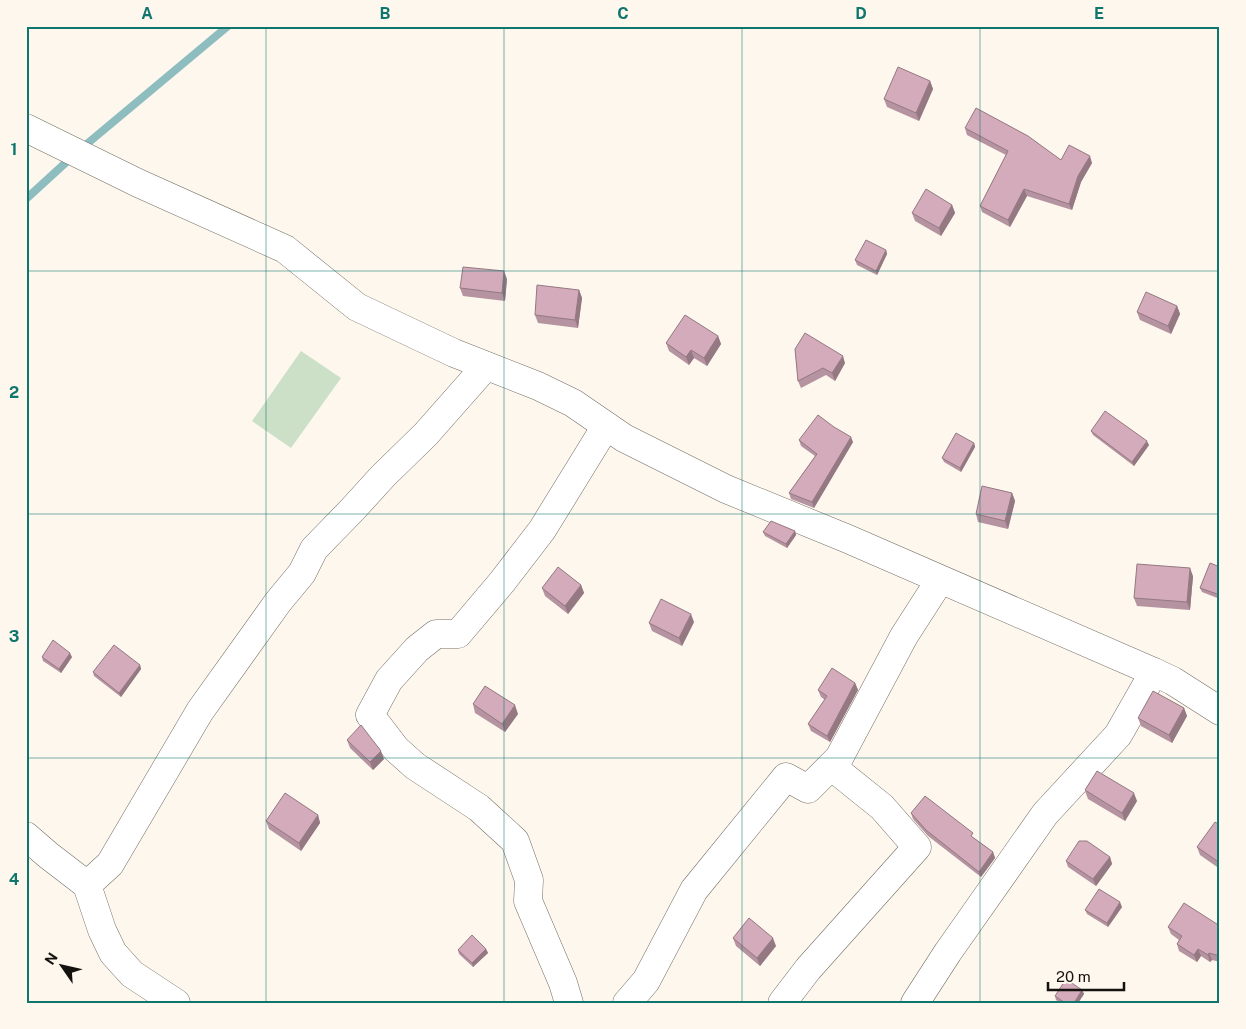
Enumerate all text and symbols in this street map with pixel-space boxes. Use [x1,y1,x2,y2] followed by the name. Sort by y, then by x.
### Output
[141,4,153,23] text: A
[380,4,391,23] text: B
[617,4,629,23] text: C
[855,4,867,23] text: D
[1094,4,1104,23] text: E
[11,140,17,159] text: 1
[9,383,19,402] text: 2
[9,627,19,646] text: 3
[9,870,20,889] text: 4
[38,942,88,992] north arrow
[42,950,61,968] text: N
[1048,959,1125,991] scale bar
[1056,968,1091,985] text: 20 m

